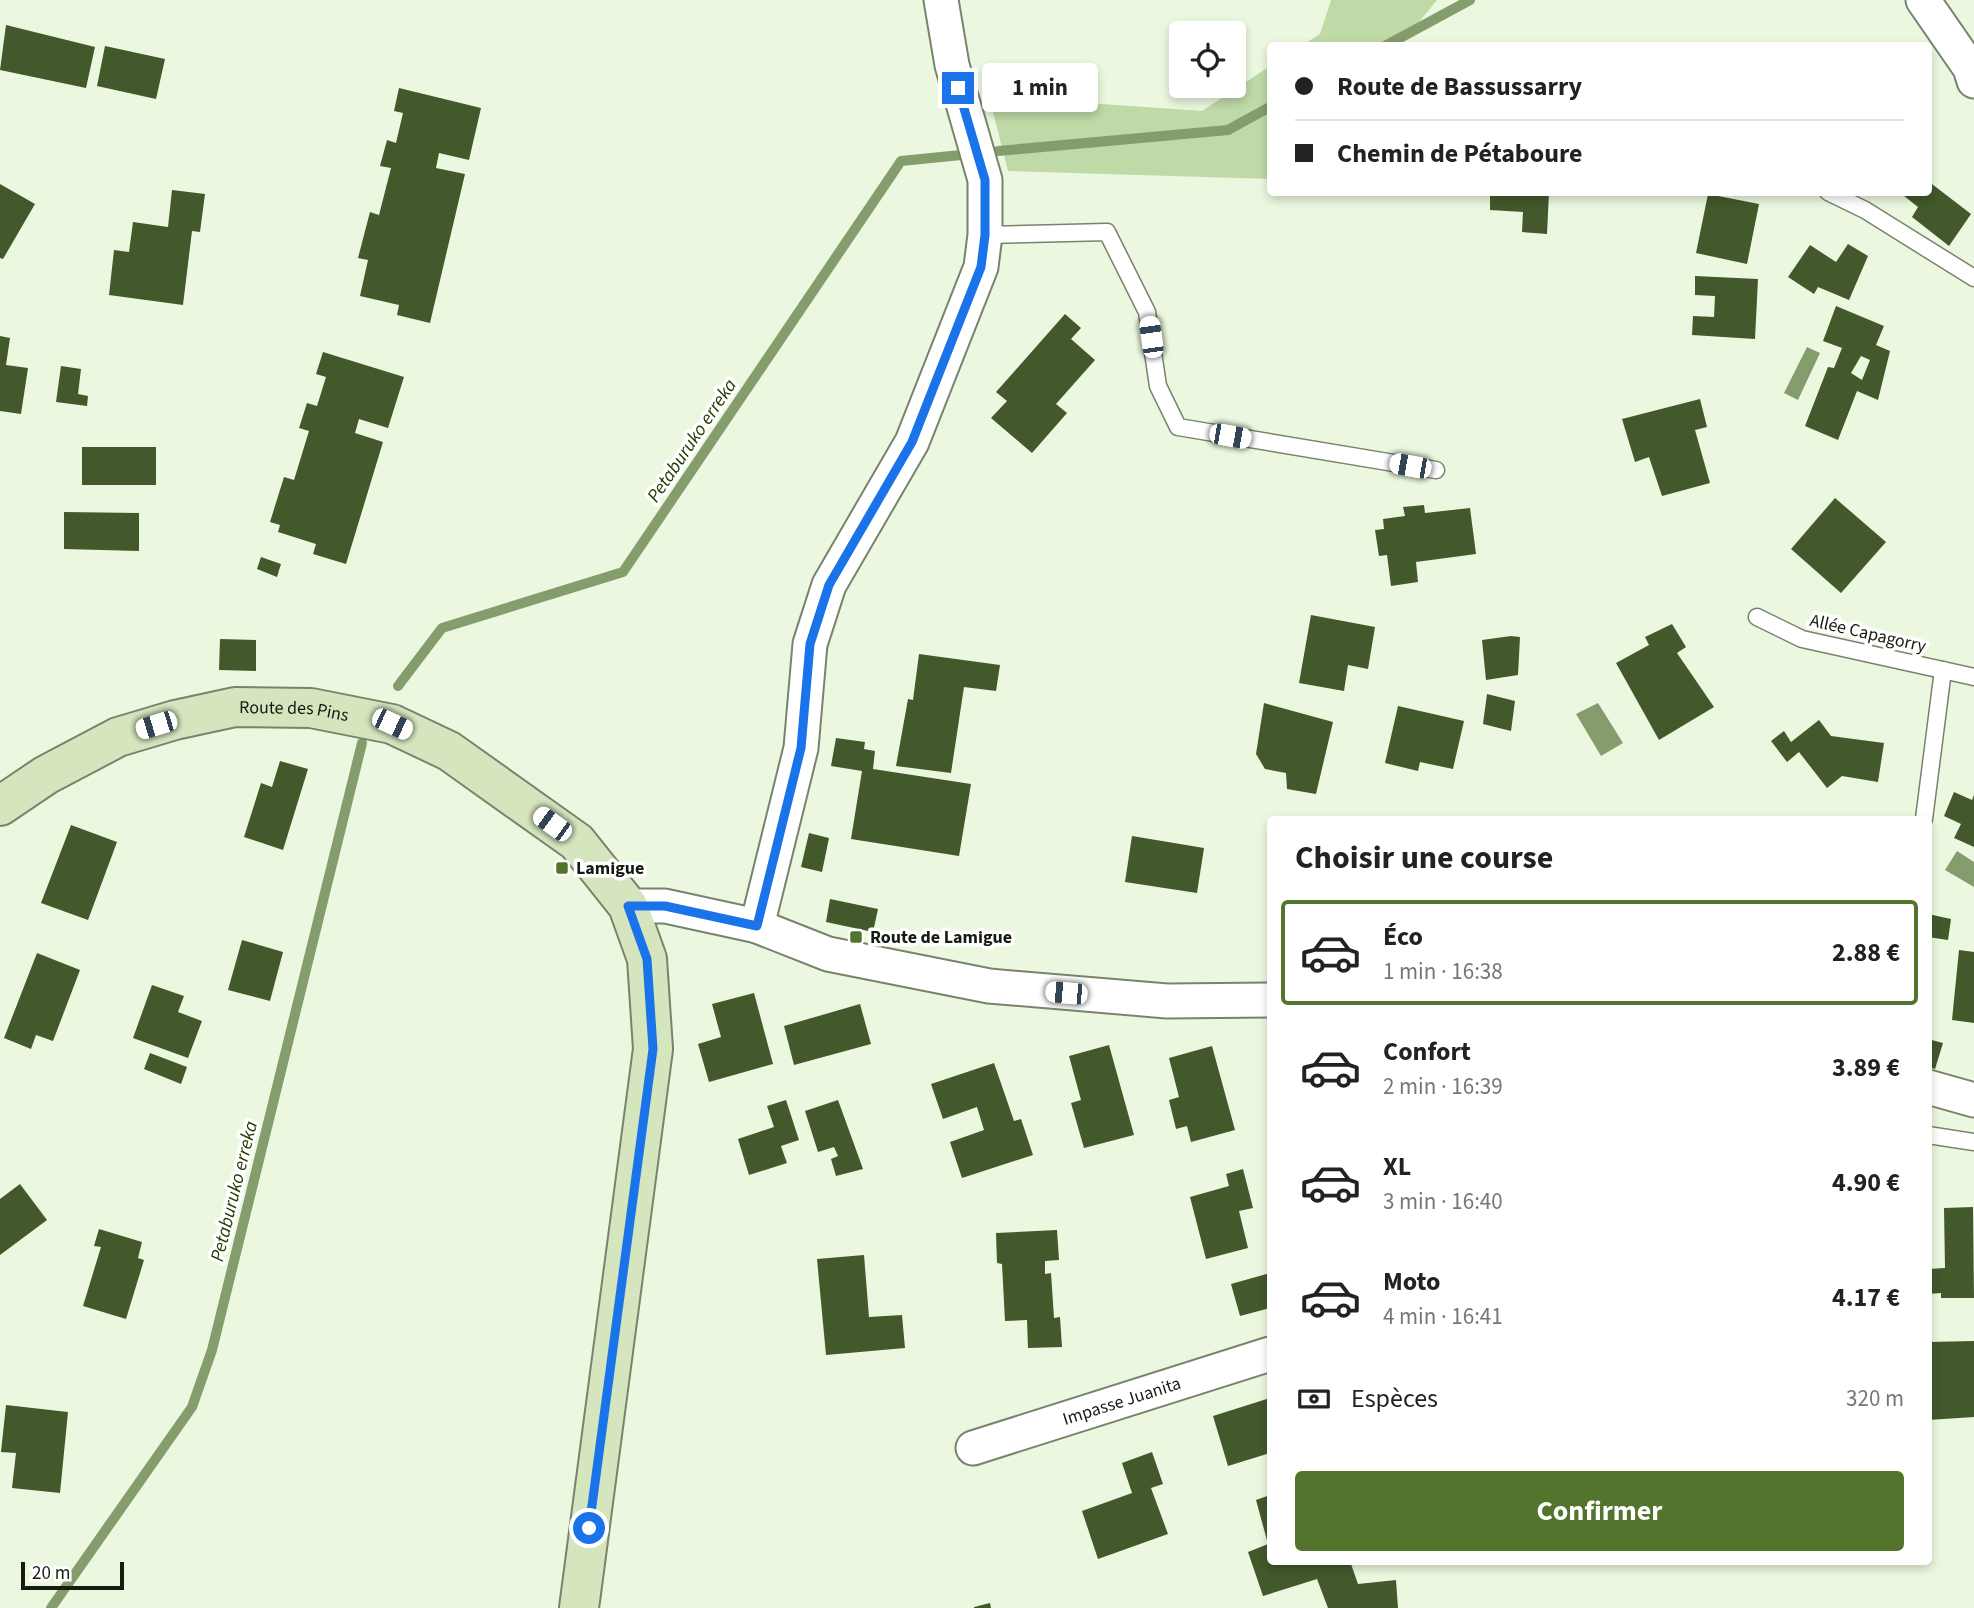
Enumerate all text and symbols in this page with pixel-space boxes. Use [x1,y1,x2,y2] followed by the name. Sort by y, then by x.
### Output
[1169,21,1246,98] map controls
[1169,21,1246,98] button: locate
[982,64,1098,112] callout: 1 min
[1337,68,1582,105] text: Route de Bassussarry
[1012,71,1068,104] text: 1 min
[942,72,974,104] route end
[1337,135,1582,172] text: Chemin de Pétaboure
[1138,315,1165,359] car
[641,374,744,508] water label: Petaburuko erreka
[1208,422,1253,450] car
[1388,452,1433,480] car
[1807,608,1929,659] street label: Allée Capagorry
[239,695,351,728] street label: Route des Pins
[369,706,416,742] car
[133,709,180,741] car
[529,803,576,845] car
[1295,835,1553,881] text: Choisir une course
[576,856,644,881] place label: Lamigue
[554,860,570,876] marker: Lamigue
[1383,918,1423,955] text: Éco
[1299,921,1362,984] icon: car
[870,925,1012,950] place label: Route de Lamigue
[848,929,864,945] marker: Route de Lamigue
[1832,934,1900,971] text: 2.88 €
[1383,955,1503,988] text: 1 min · 16:38
[1045,981,1088,1005] car
[1383,1033,1471,1070] text: Confort
[1299,1036,1362,1099] icon: car
[1832,1049,1900,1086] text: 3.89 €
[1383,1070,1503,1103] text: 2 min · 16:39
[204,1118,265,1264] water label: Petaburuko erreka
[1383,1148,1411,1185] text: XL
[1299,1151,1362,1214] icon: car
[1832,1164,1900,1201] text: 4.90 €
[1383,1185,1503,1218] text: 3 min · 16:40
[1383,1263,1440,1300] text: Moto
[1299,1266,1362,1329] icon: car
[1832,1279,1900,1316] text: 4.17 €
[1383,1300,1503,1333] text: 4 min · 16:41
[1060,1371,1184,1432] street label: Impasse Juanita
[1295,1380,1333,1418] icon: cash
[1351,1380,1438,1417] text: Espèces
[1846,1382,1904,1415] text: 320 m
[1295,1471,1904,1551] button: Confirmer
[573,1512,605,1544] route start
[21,1559,124,1591] scale bar
[32,1560,70,1587] text: 20 m

